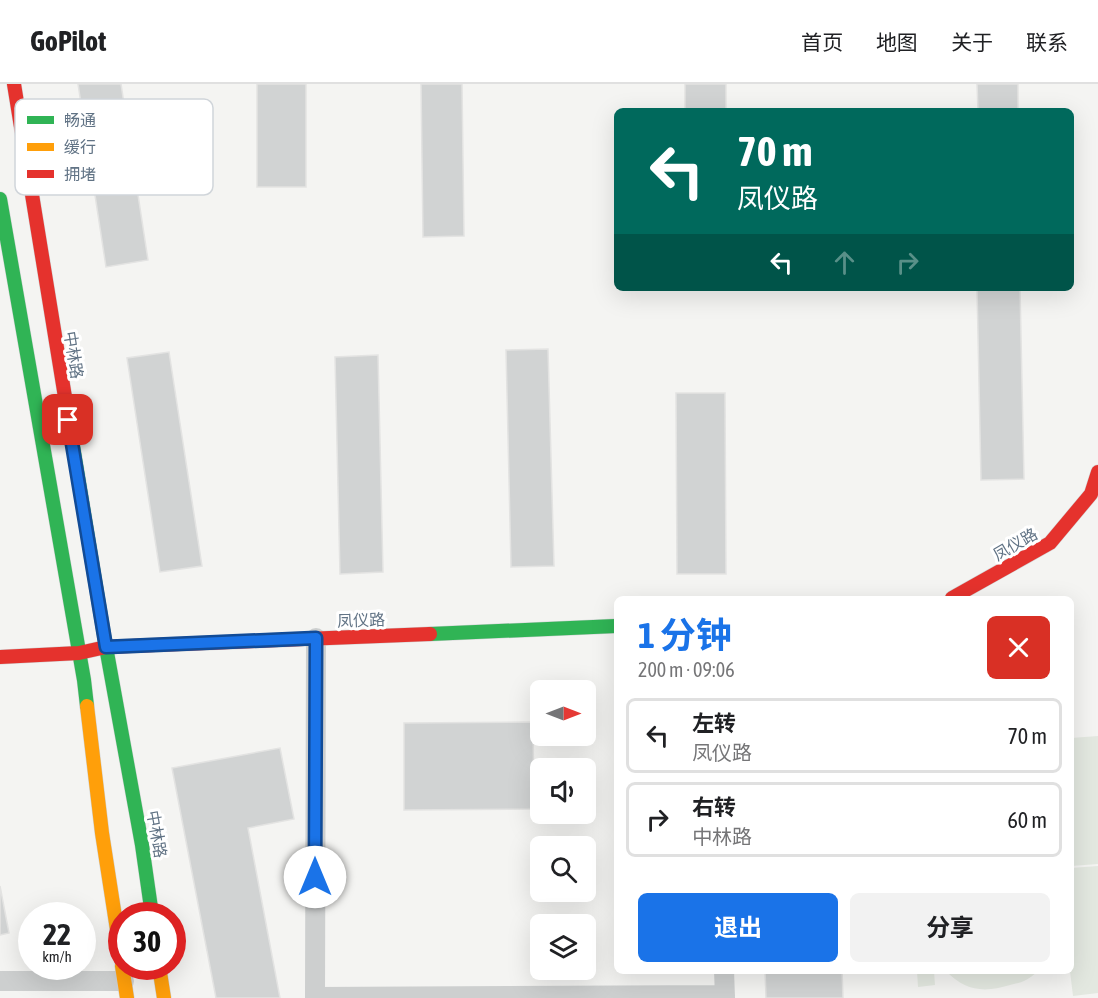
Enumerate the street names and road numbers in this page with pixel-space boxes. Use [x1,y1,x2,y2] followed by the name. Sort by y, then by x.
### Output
[61,330,87,380] street label: 中林路
[990,524,1040,564] street label: 凤仪路
[337,610,385,630] street label: 凤仪路
[144,809,170,859] street label: 中林路

